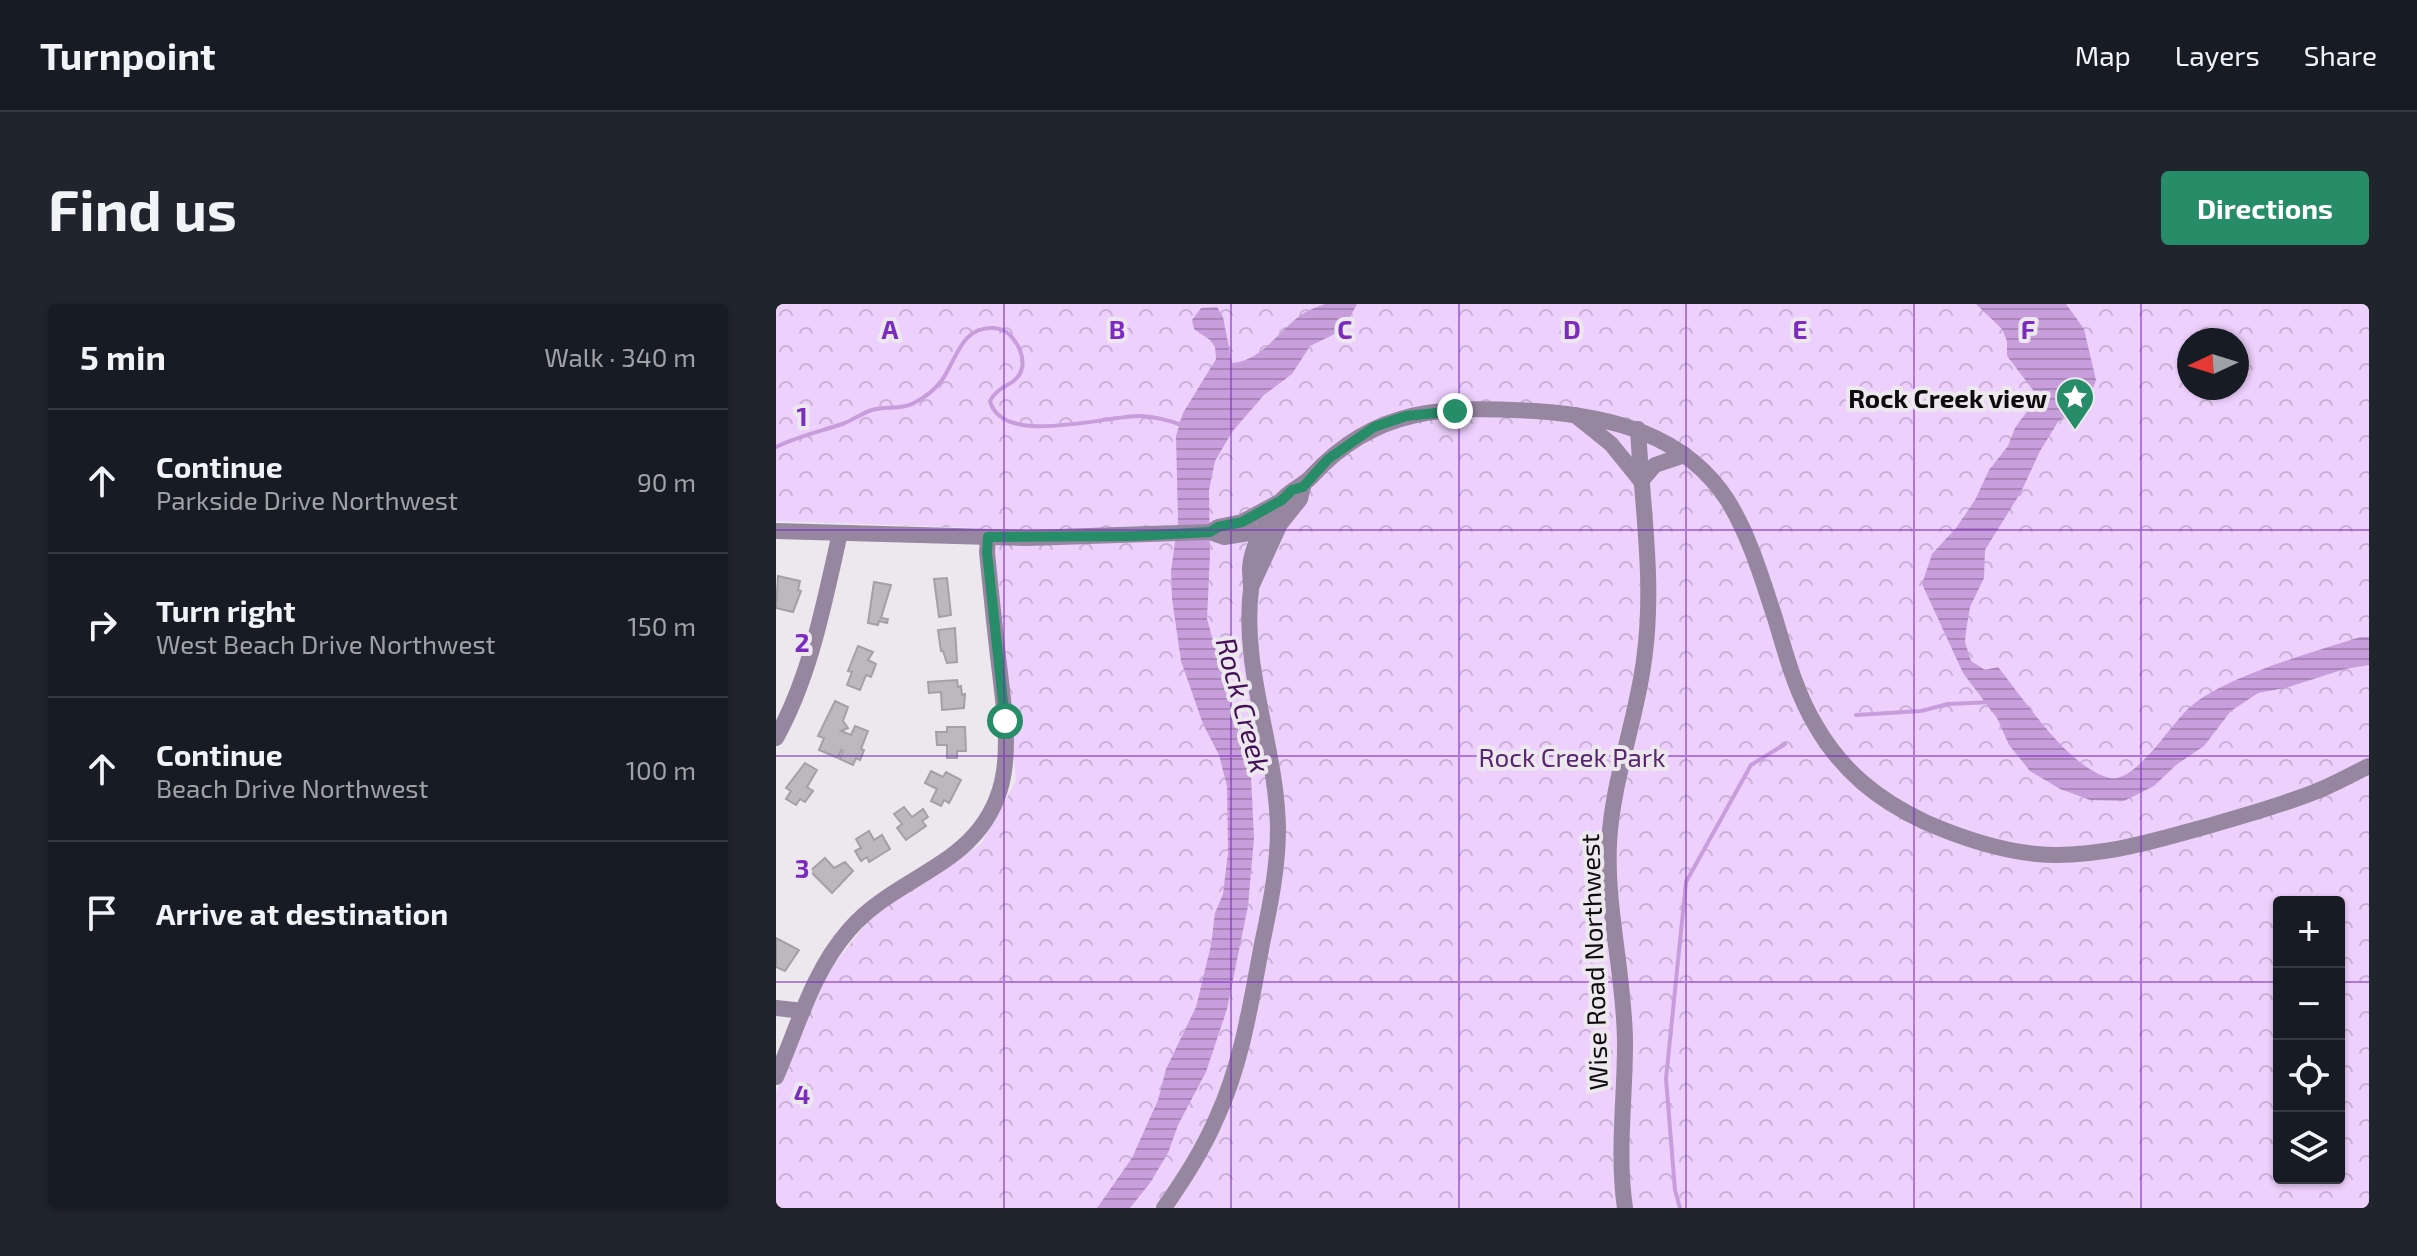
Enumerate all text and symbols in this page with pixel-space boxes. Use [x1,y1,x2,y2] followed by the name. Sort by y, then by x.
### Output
[40,32,216,78] text: Turnpoint
[2075,38,2131,72] text: Map
[2175,38,2260,72] text: Layers
[2304,38,2377,72] text: Share
[2161,171,2369,245] button: Directions
[48,175,237,242] text: Find us
[882,313,899,344] text: A
[1109,313,1125,344] text: B
[1337,313,1353,344] text: C
[1563,313,1581,344] text: D
[1792,313,1808,344] text: E
[2021,313,2035,344] text: F
[2177,328,2249,400] north arrow
[80,336,166,377] text: 5 min
[544,341,696,372] text: Walk · 340 m
[2054,376,2096,431] place icon: Rock Creek view
[1848,382,2047,413] place label: Rock Creek view
[1437,393,1473,429] route end
[796,400,808,431] text: 1
[156,448,283,484] text: Continue
[80,459,124,503] icon: ahead
[637,466,696,497] text: 90 m
[156,484,458,515] text: Parkside Drive Northwest
[156,592,296,628] text: Turn right
[80,603,124,647] icon: right
[627,610,696,641] text: 150 m
[794,626,810,657] text: 2
[156,628,496,659] text: West Beach Drive Northwest
[1210,634,1278,776] water label: Rock Creek
[987,703,1023,739] route start
[156,736,283,772] text: Continue
[1479,741,1665,772] park label: Rock Creek Park
[80,747,124,791] icon: ahead
[626,754,696,785] text: 100 m
[156,772,428,803] text: Beach Drive Northwest
[1573,833,1613,1091] street label: Wise Road Northwest
[795,852,809,883] text: 3
[80,891,124,935] icon: arrive
[156,895,448,931] text: Arrive at destination
[2273,896,2345,1184] map controls
[2273,896,2345,968] button: +
[2273,968,2345,1040] button: −
[2273,1040,2345,1112] button: locate
[794,1078,810,1109] text: 4
[2273,1112,2345,1184] button: layers

